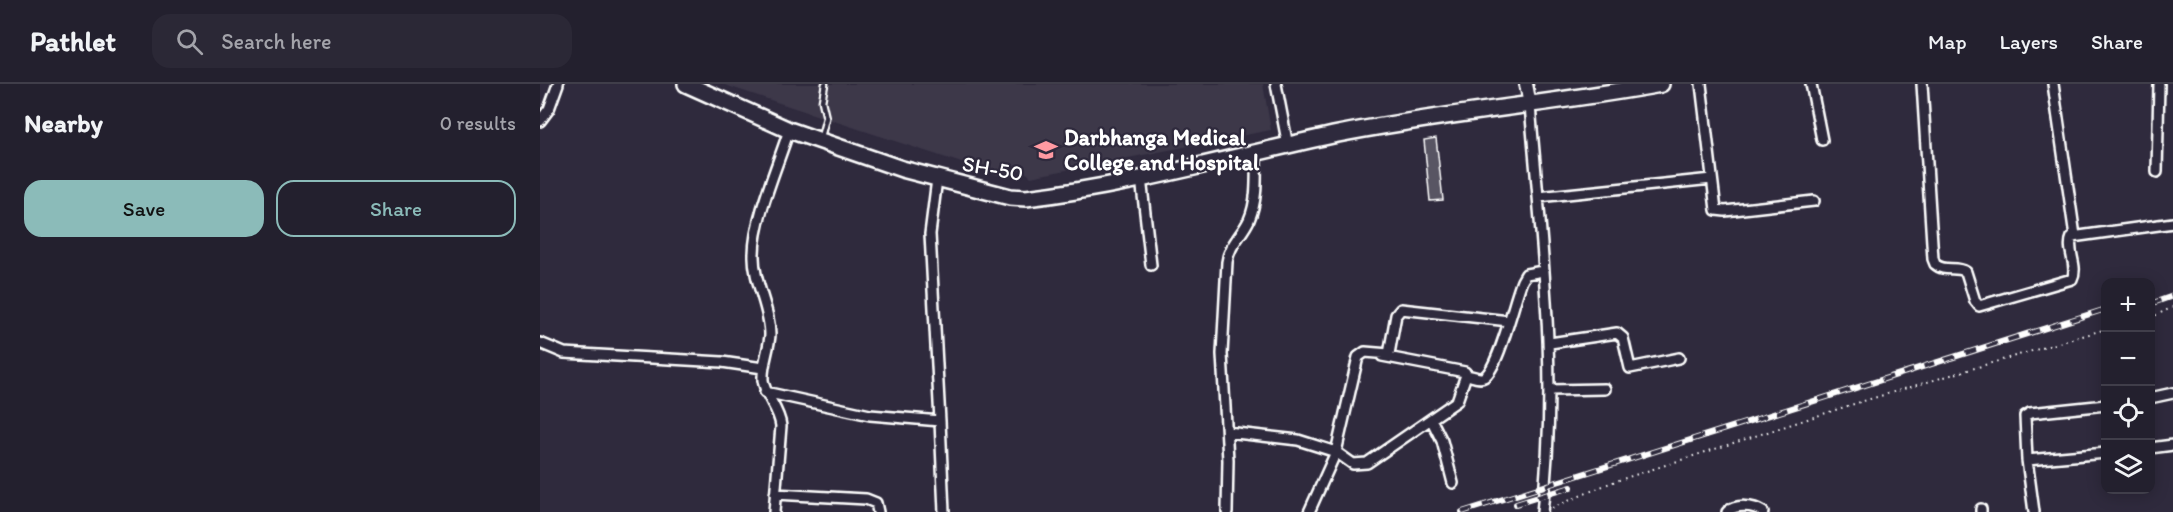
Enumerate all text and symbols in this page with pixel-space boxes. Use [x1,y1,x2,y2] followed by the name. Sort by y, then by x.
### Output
[152,14,572,68] search box
[30,24,116,58] text: Pathlet
[173,25,206,58] icon: search
[221,28,331,55] text: Search here
[1928,29,1967,54] text: Map
[2000,29,2058,54] text: Layers
[2091,29,2143,54] text: Share
[24,107,103,139] text: Nearby
[440,111,516,135] text: 0 results
[1064,124,1260,176] place label: Darbhanga Medical College and Hospital
[1033,137,1059,163] school or university icon: Darbhanga Medical College and Hospital
[960,150,1026,187] street label: SH-50
[24,180,264,237] button: Save
[276,180,516,237] button: Share
[2101,278,2155,494] map controls
[2101,278,2155,332] button: +
[2101,332,2155,386] button: −
[2101,386,2155,440] button: locate
[2101,440,2155,494] button: layers

